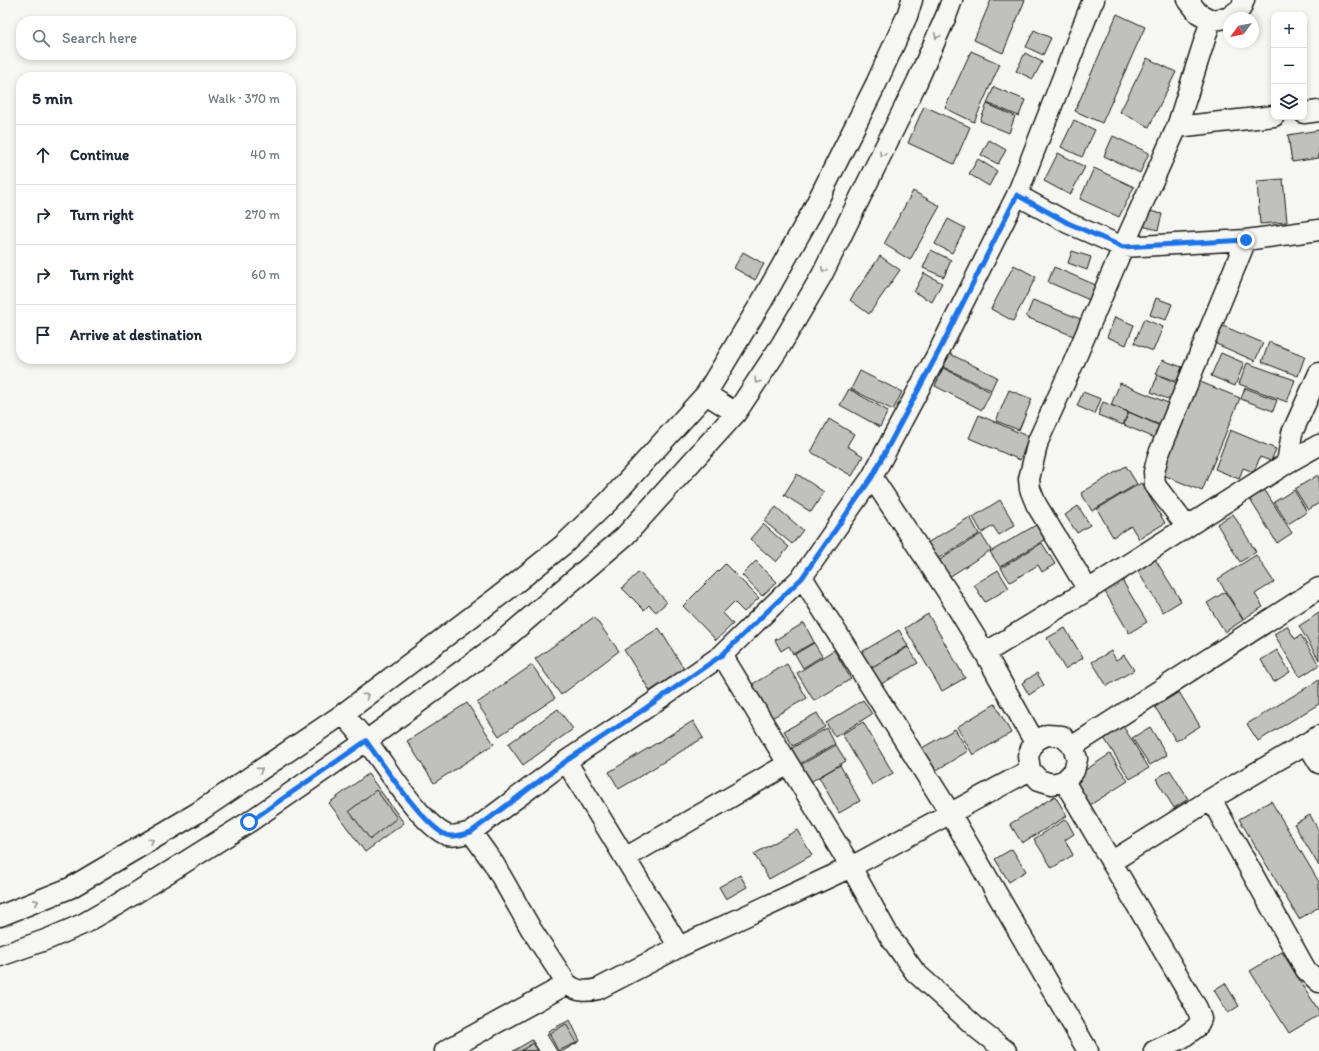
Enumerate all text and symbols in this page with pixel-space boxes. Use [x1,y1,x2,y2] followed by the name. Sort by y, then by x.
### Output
[1223,12,1259,48] north arrow
[1271,12,1307,120] map controls
[1271,12,1307,48] button: +
[16,16,296,60] search box
[30,27,52,49] icon: search
[62,29,137,47] text: Search here
[934,33,942,40] one-way arrow
[1271,48,1307,84] button: −
[1271,84,1307,120] button: layers
[32,88,72,108] text: 5 min
[208,91,280,106] text: Walk · 370 m
[32,144,54,166] icon: ahead
[70,146,129,164] text: Continue
[250,147,280,162] text: 40 m
[879,150,887,157] one-way arrow
[32,204,54,226] icon: right
[70,206,134,224] text: Turn right
[245,207,280,222] text: 270 m
[1237,231,1255,249] route end
[32,264,54,286] icon: right
[70,266,134,284] text: Turn right
[822,266,829,274] one-way arrow
[251,267,280,282] text: 60 m
[32,324,54,346] icon: arrive
[70,326,202,344] text: Arrive at destination
[755,377,762,384] one-way arrow
[362,694,369,701] one-way arrow
[256,767,263,775] one-way arrow
[240,813,258,831] route start
[147,838,154,845] one-way arrow
[33,898,40,906] one-way arrow

